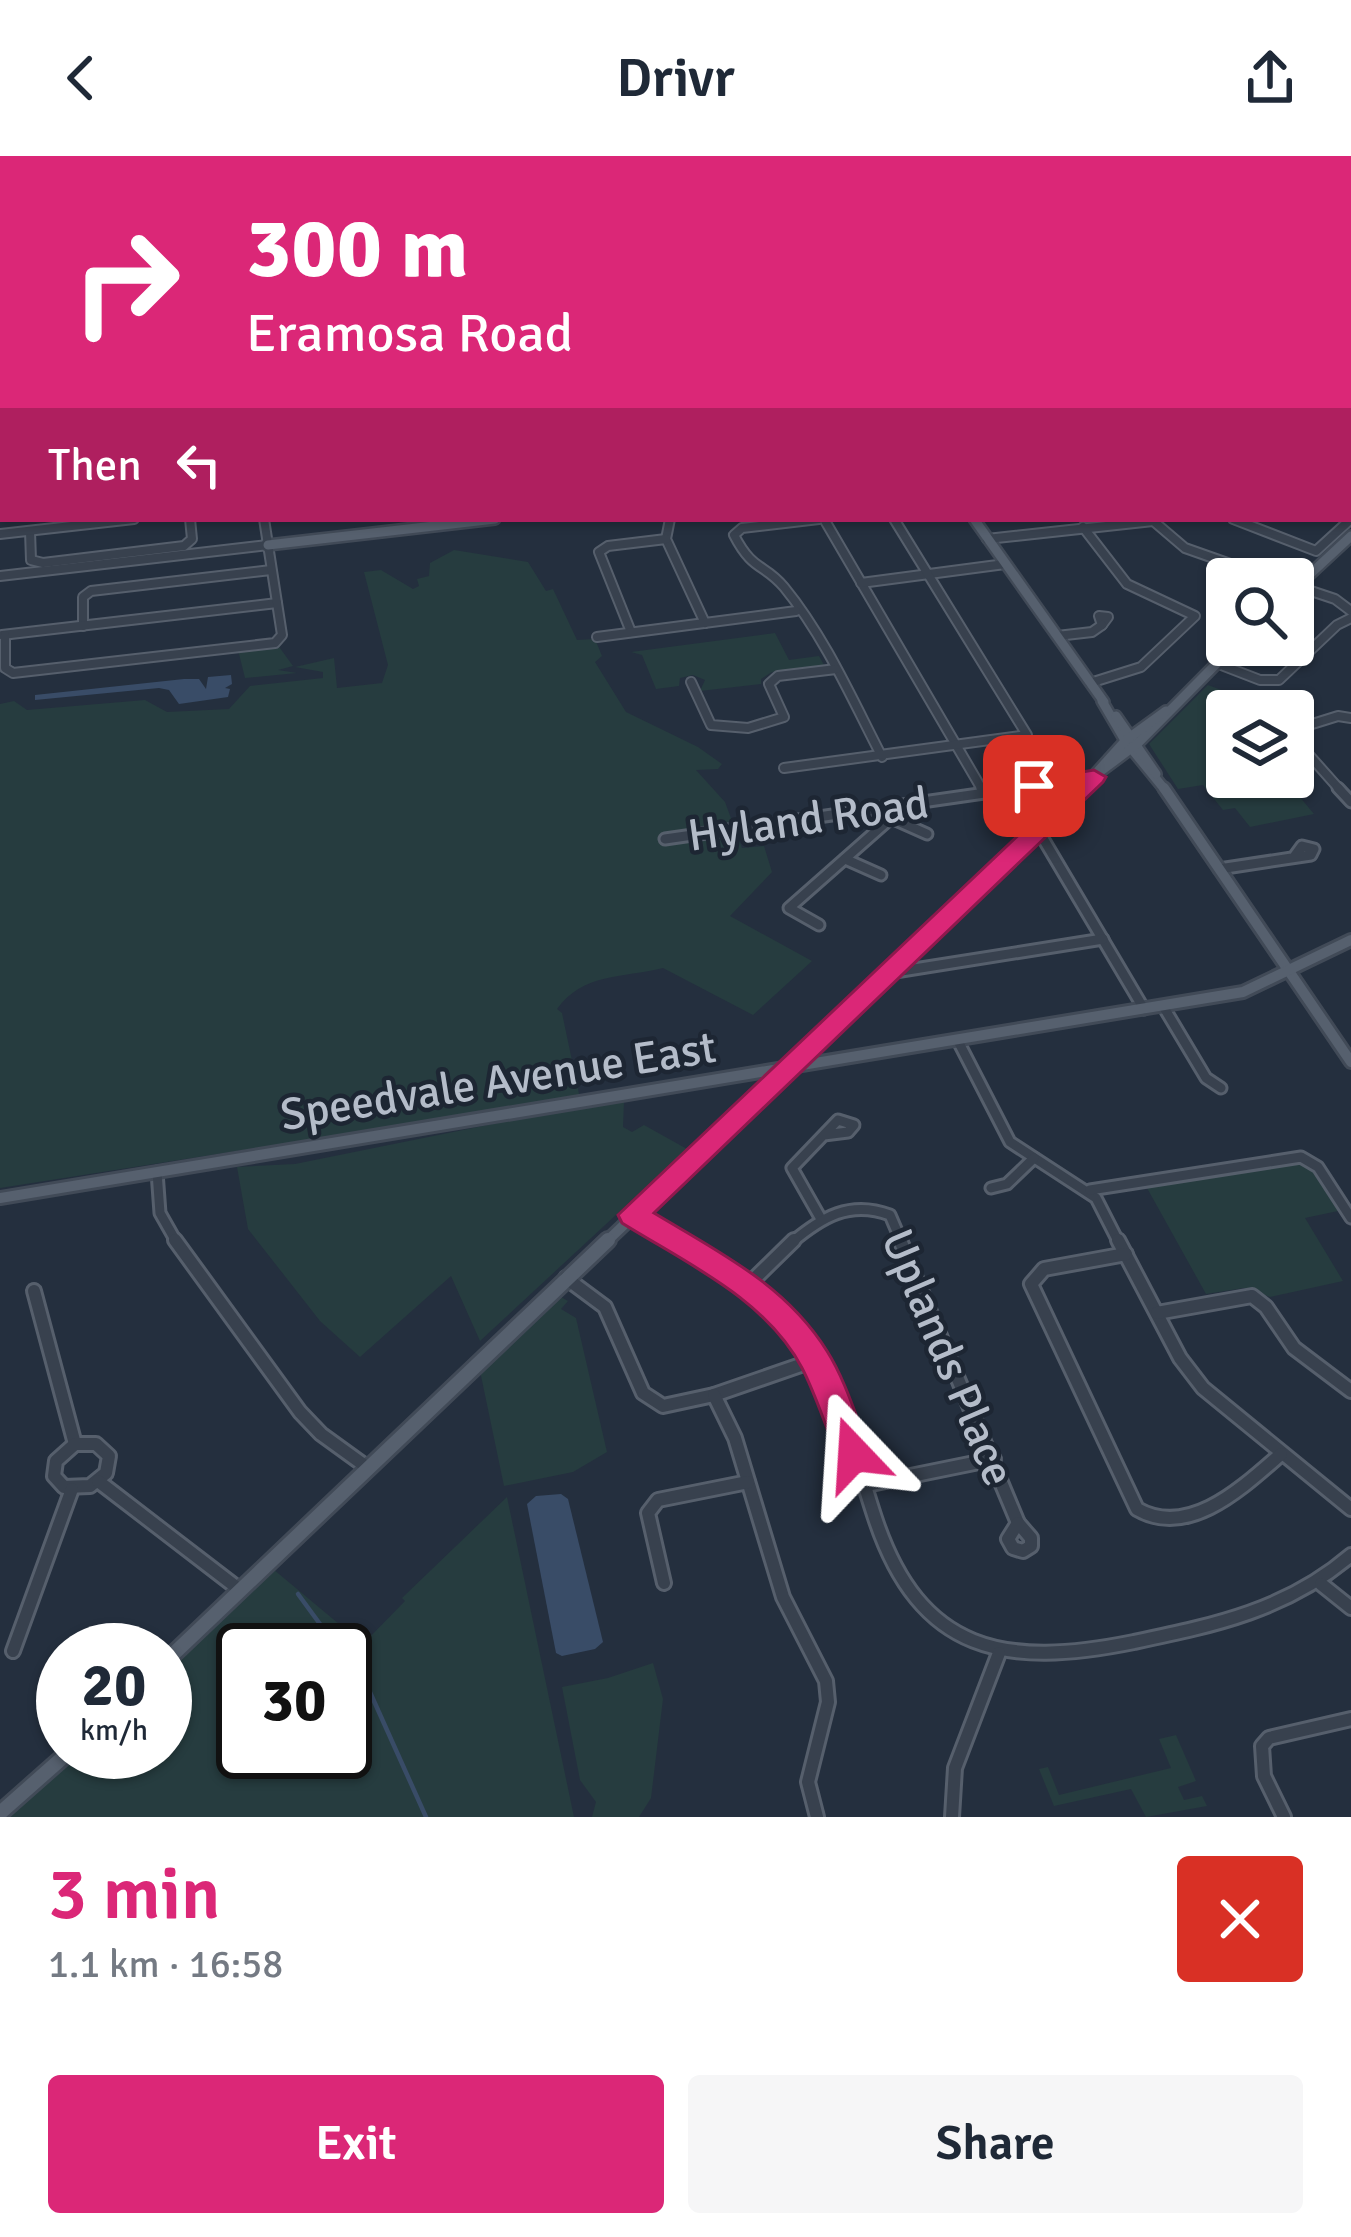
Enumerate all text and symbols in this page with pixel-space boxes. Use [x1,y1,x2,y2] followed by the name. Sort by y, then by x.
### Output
[48,45,114,111] icon: back
[616,45,735,112] text: Drivr
[1237,45,1303,111] icon: share
[246,197,468,301] text: 300 m
[48,204,204,360] icon: right
[246,300,573,367] text: Eramosa Road
[166,432,232,498] icon: left
[48,438,142,493] text: Then
[1206,558,1314,798] map controls
[1206,558,1314,666] button: search
[1206,690,1314,798] button: layers
[983,735,1085,837] pin
[1001,753,1067,819] icon: arrive
[685,775,932,864] street label: Hyland Road
[277,1020,720,1143] street label: Speedvale Avenue East
[869,1221,1026,1494] street label: Uplands Place
[791,1391,917,1517] position arrow
[216,1623,372,1779] speed limit sign: 30
[82,1649,146,1723] text: 20
[80,1712,148,1749] text: km/h
[48,1850,220,1939] text: 3 min
[1177,1856,1303,1982] button: close
[48,1940,283,1988] text: 1.1 km · 16:58
[48,2075,664,2213] button: Exit
[688,2075,1303,2213] button: Share

